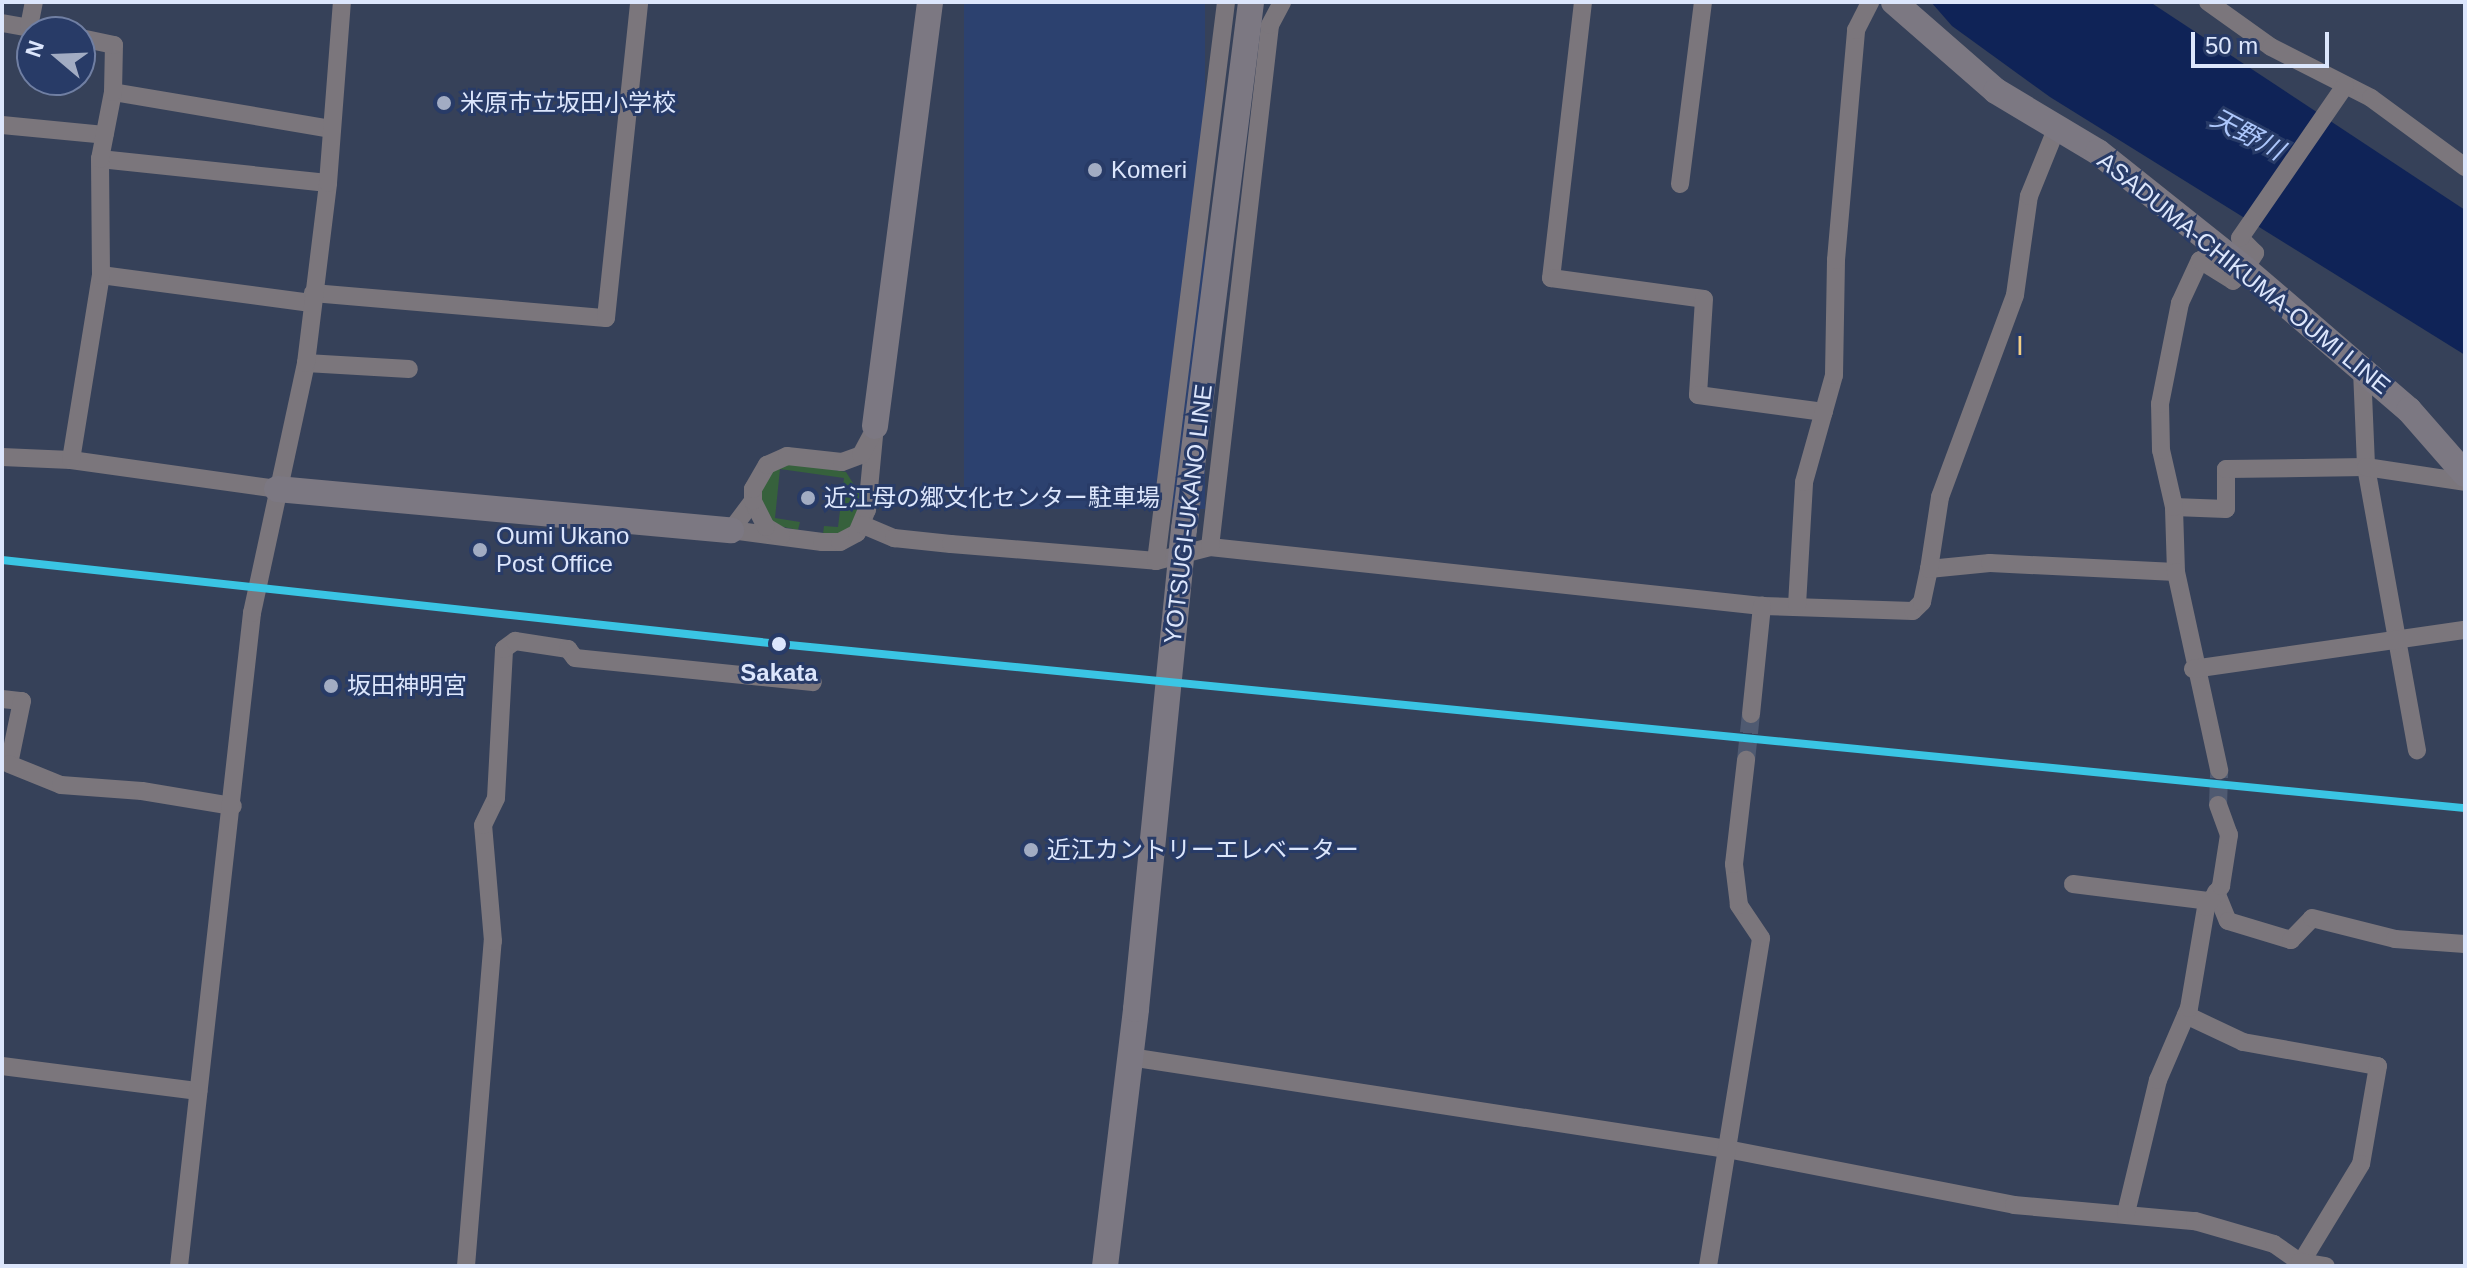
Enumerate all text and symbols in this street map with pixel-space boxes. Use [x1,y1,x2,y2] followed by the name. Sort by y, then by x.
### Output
[16,16,96,96] north arrow
[2195,16,2333,66] scale bar
[2205,32,2258,59] text: 50 m
[20,37,49,60] text: N
[460,89,676,117] place label: 米原市立坂田小学校
[435,94,453,112] marker: 米原市立坂田小学校
[2205,103,2289,167] water label: 天野川
[2092,146,2396,400] street label: ASADUMA-CHIKUMA-OUMI LINE
[1111,156,1187,184] place label: Komeri
[1086,161,1104,179] marker: Komeri
[2016,329,2026,363] district label: I
[1158,383,1218,645] street label: YOTSUGI-UKANO LINE
[824,484,1160,512] place label: 近江母の郷文化センター駐車場
[799,489,817,507] marker: 近江母の郷文化センター駐車場
[496,522,629,578] place label: Oumi Ukano Post Office
[471,541,489,559] marker: Oumi Ukano Post Office
[768,633,790,655] marker: Sakata
[740,659,818,687] place label: Sakata
[347,672,467,700] place label: 坂田神明宮
[322,677,340,695] marker: 坂田神明宮
[1047,836,1359,864] place label: 近江カントリーエレベーター
[1022,841,1040,859] marker: 近江カントリーエレベーター

